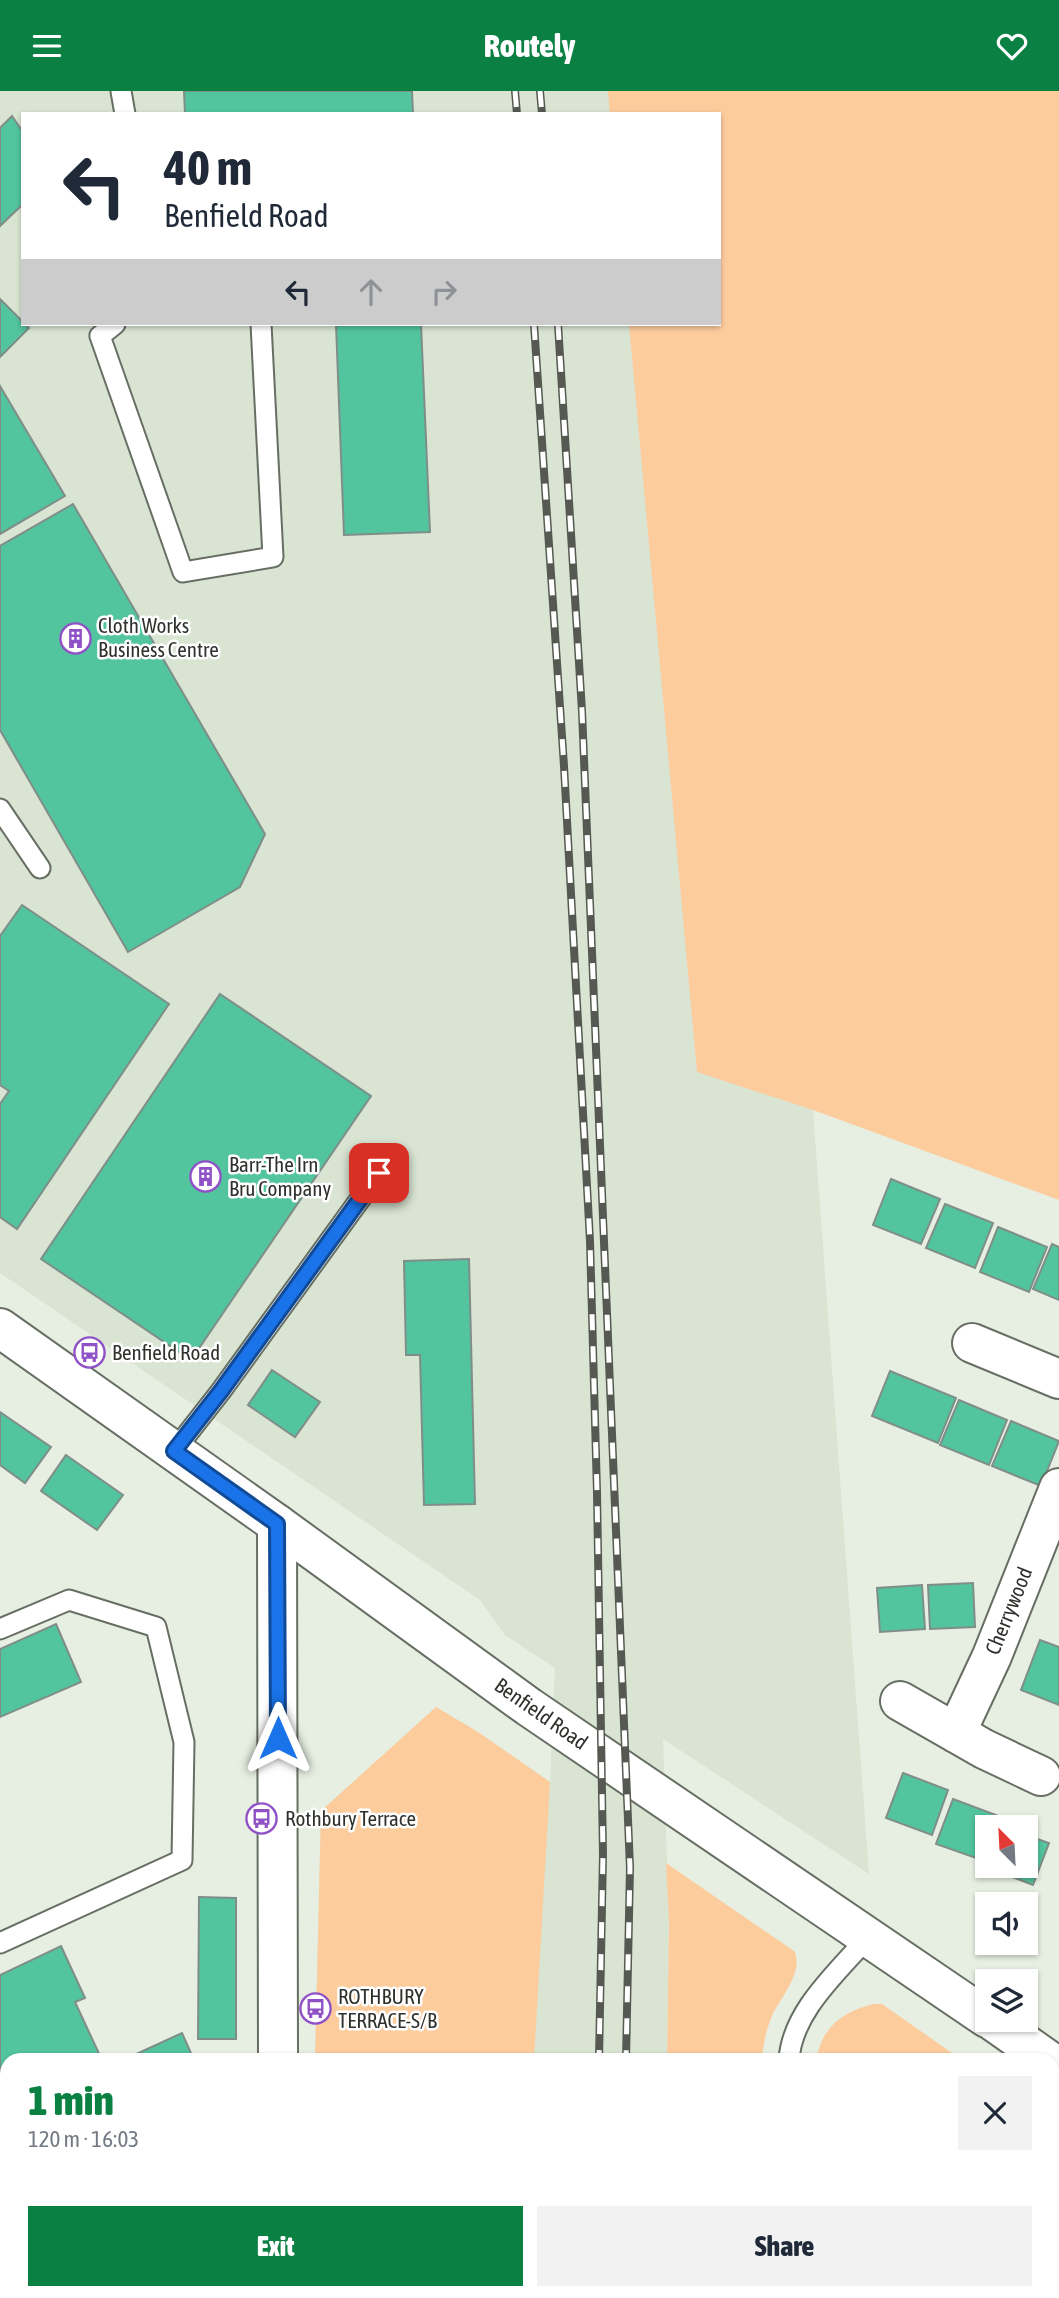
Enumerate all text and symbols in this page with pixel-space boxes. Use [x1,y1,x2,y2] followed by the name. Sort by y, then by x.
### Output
[28,27,66,65] icon: menu
[484,27,575,64] text: Routely
[993,27,1031,65] icon: heart
[164,139,252,195] text: 40 m
[49,140,140,231] icon: left
[164,197,329,234] text: Benfield Road
[279,273,317,311] icon: left
[352,273,390,311] icon: ahead
[425,273,463,311] icon: right
[98,613,219,661] place label: Cloth Works Business Centre
[58,621,92,655] building icon: Cloth Works Business Centre
[349,1143,409,1203] pin
[229,1152,332,1200] place label: Barr-The Irn Bru Company
[360,1154,398,1192] icon: arrive
[189,1160,223,1194] building icon: Barr-The Irn Bru Company
[72,1336,106,1370] bus stop icon: Benfield Road
[112,1340,220,1364] place label: Benfield Road
[980,1563,1036,1658] street label: Cherrywood
[490,1672,593,1754] street label: Benfield Road
[241,1701,315,1775] position arrow
[245,1802,279,1836] bus stop icon: Rothbury Terrace
[285,1806,416,1830] place label: Rothbury Terrace
[975,1815,1038,1878] north arrow
[975,1815,1038,2032] map controls
[975,1892,1038,1955] button: sound
[975,1969,1038,2032] button: layers
[338,1984,437,2032] place label: ROTHBURY TERRACE-S/B
[298,1992,332,2026] bus stop icon: ROTHBURY TERRACE-S/B
[28,2076,114,2124] text: 1 min
[958,2076,1032,2150] button: close
[28,2126,139,2152] text: 120 m · 16:03
[28,2206,523,2286] button: Exit
[537,2206,1032,2286] button: Share

